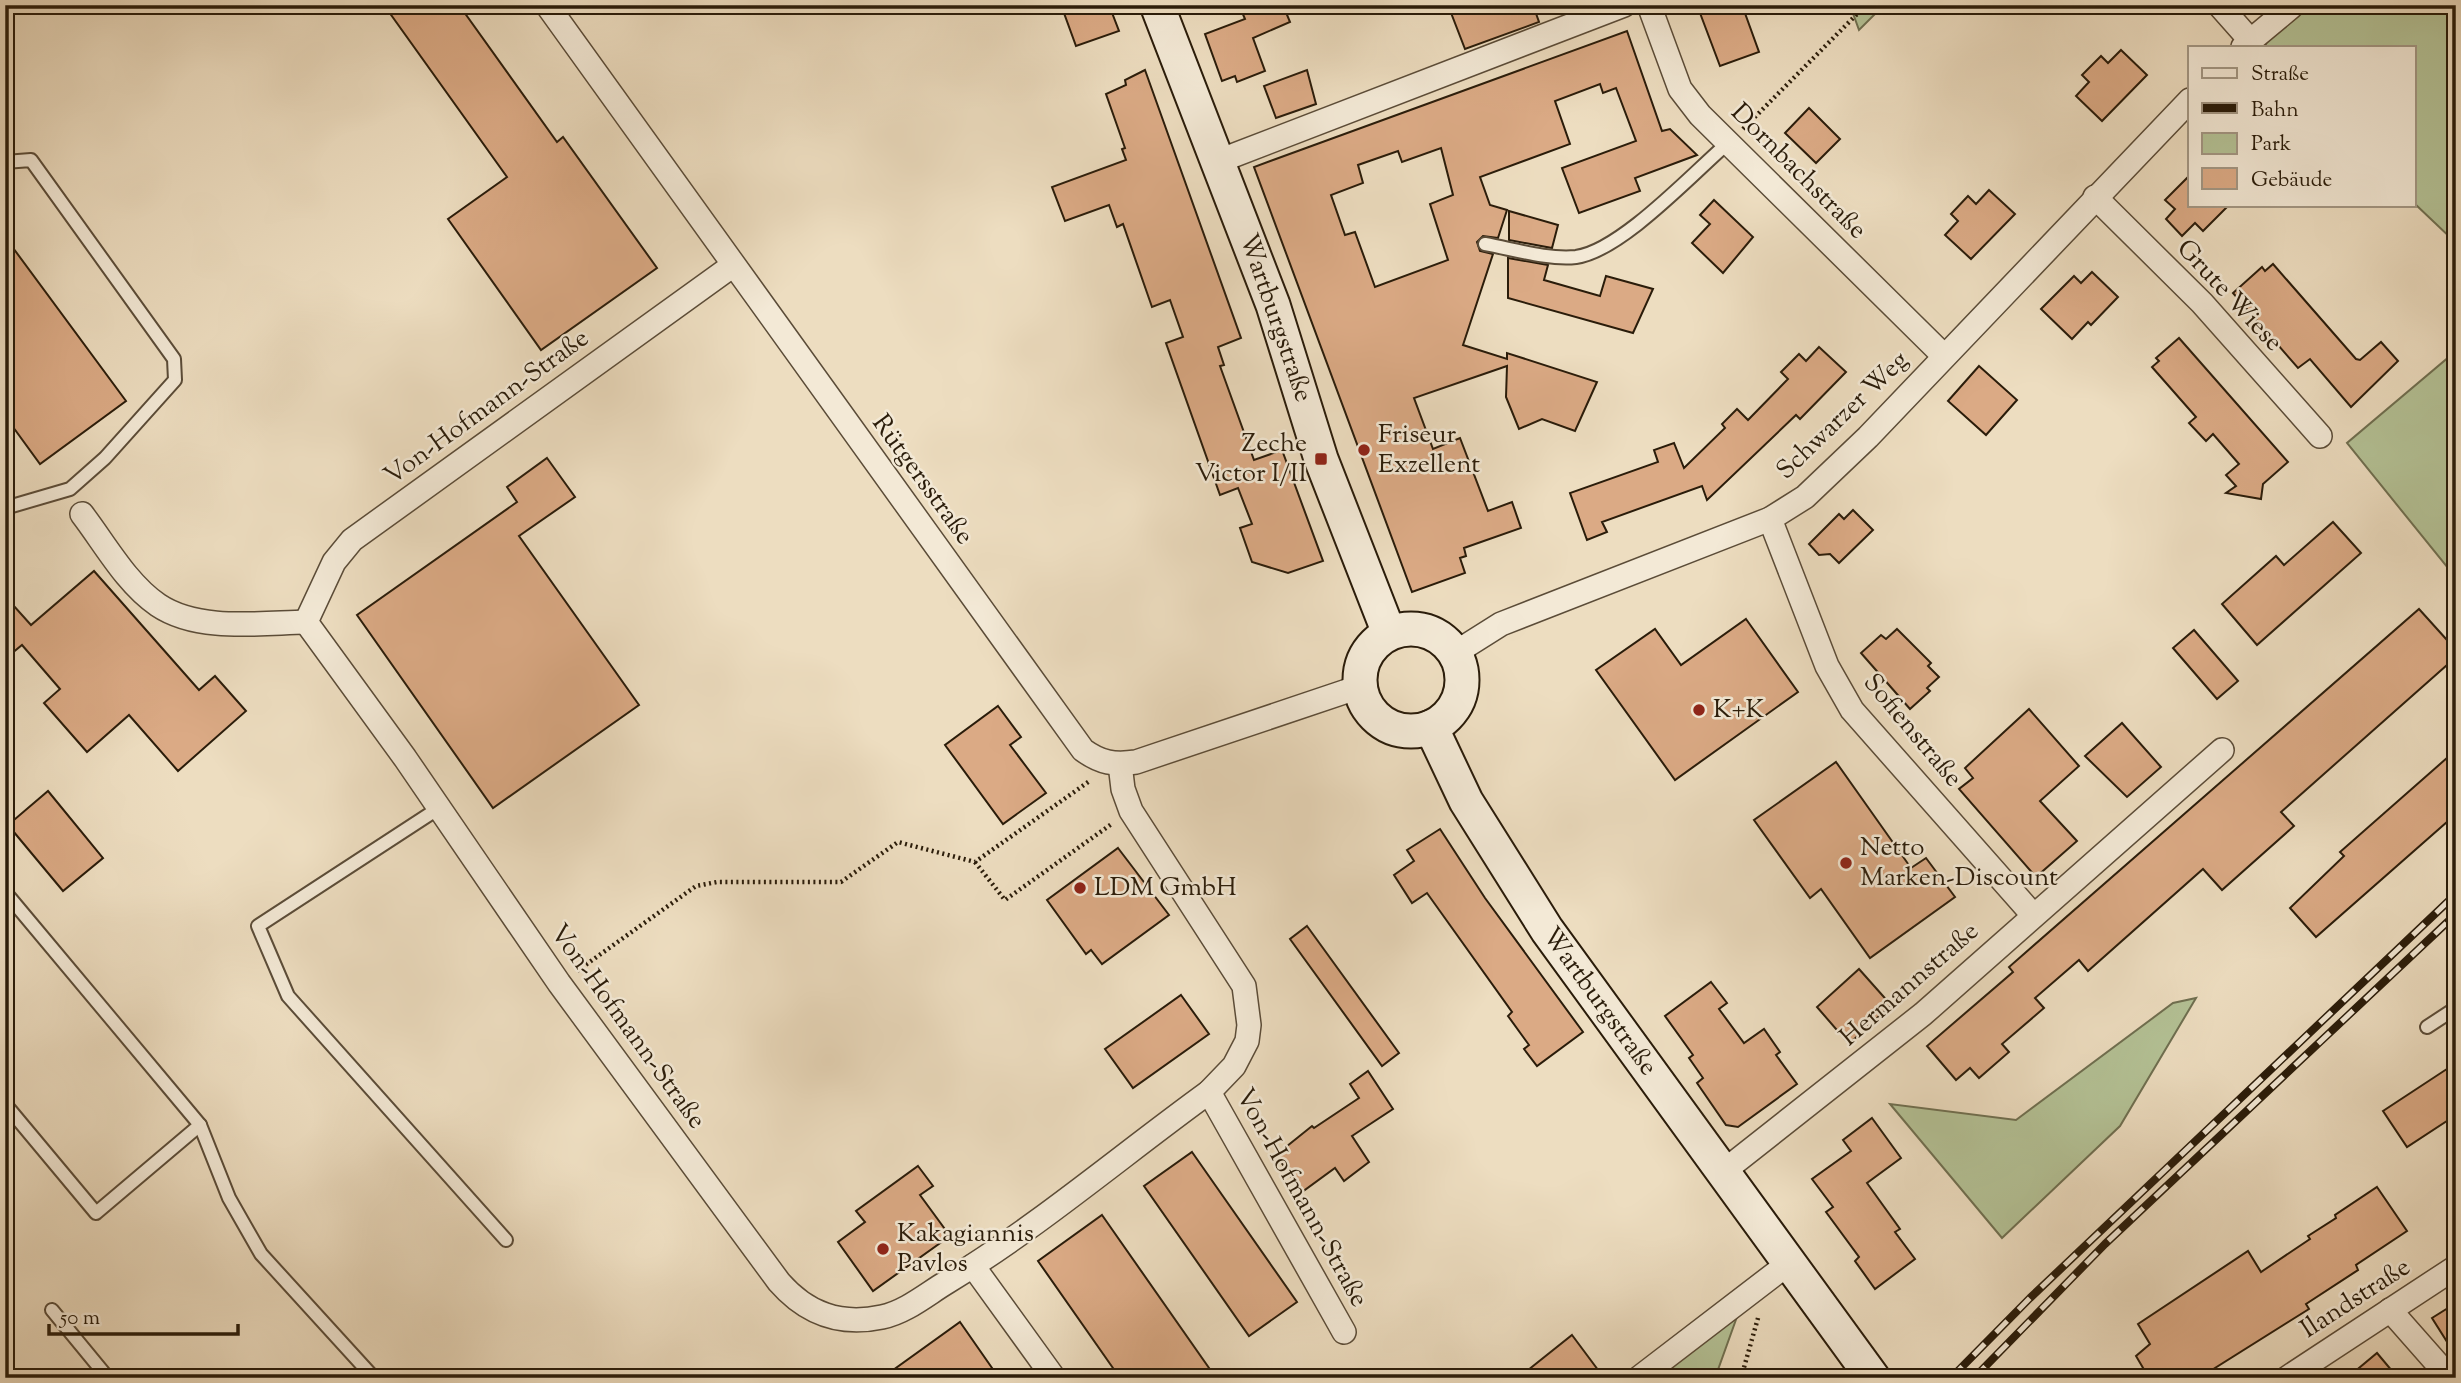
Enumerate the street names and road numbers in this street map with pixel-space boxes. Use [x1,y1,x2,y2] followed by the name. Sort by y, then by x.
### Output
[1722,96,1874,248] street label: Dornbachstraße
[1229,229,1321,407] street label: Wartburgstraße
[2167,232,2291,360] street label: Grute Wiese
[377,321,597,495] street label: Von-Hofmann-Straße
[1769,343,1917,489] street label: Schwarzer Weg
[862,407,982,553] street label: Rütgersstraße
[1853,666,1971,796] street label: Sofienstraße
[1832,914,1988,1056] street label: Hermannstraße
[540,917,714,1137] street label: Von-Hofmann-Straße
[1532,920,1666,1084] street label: Wartburgstraße
[1225,1082,1377,1314] street label: Von-Hofmann-Straße
[2294,1250,2418,1348] street label: Ilandstraße

